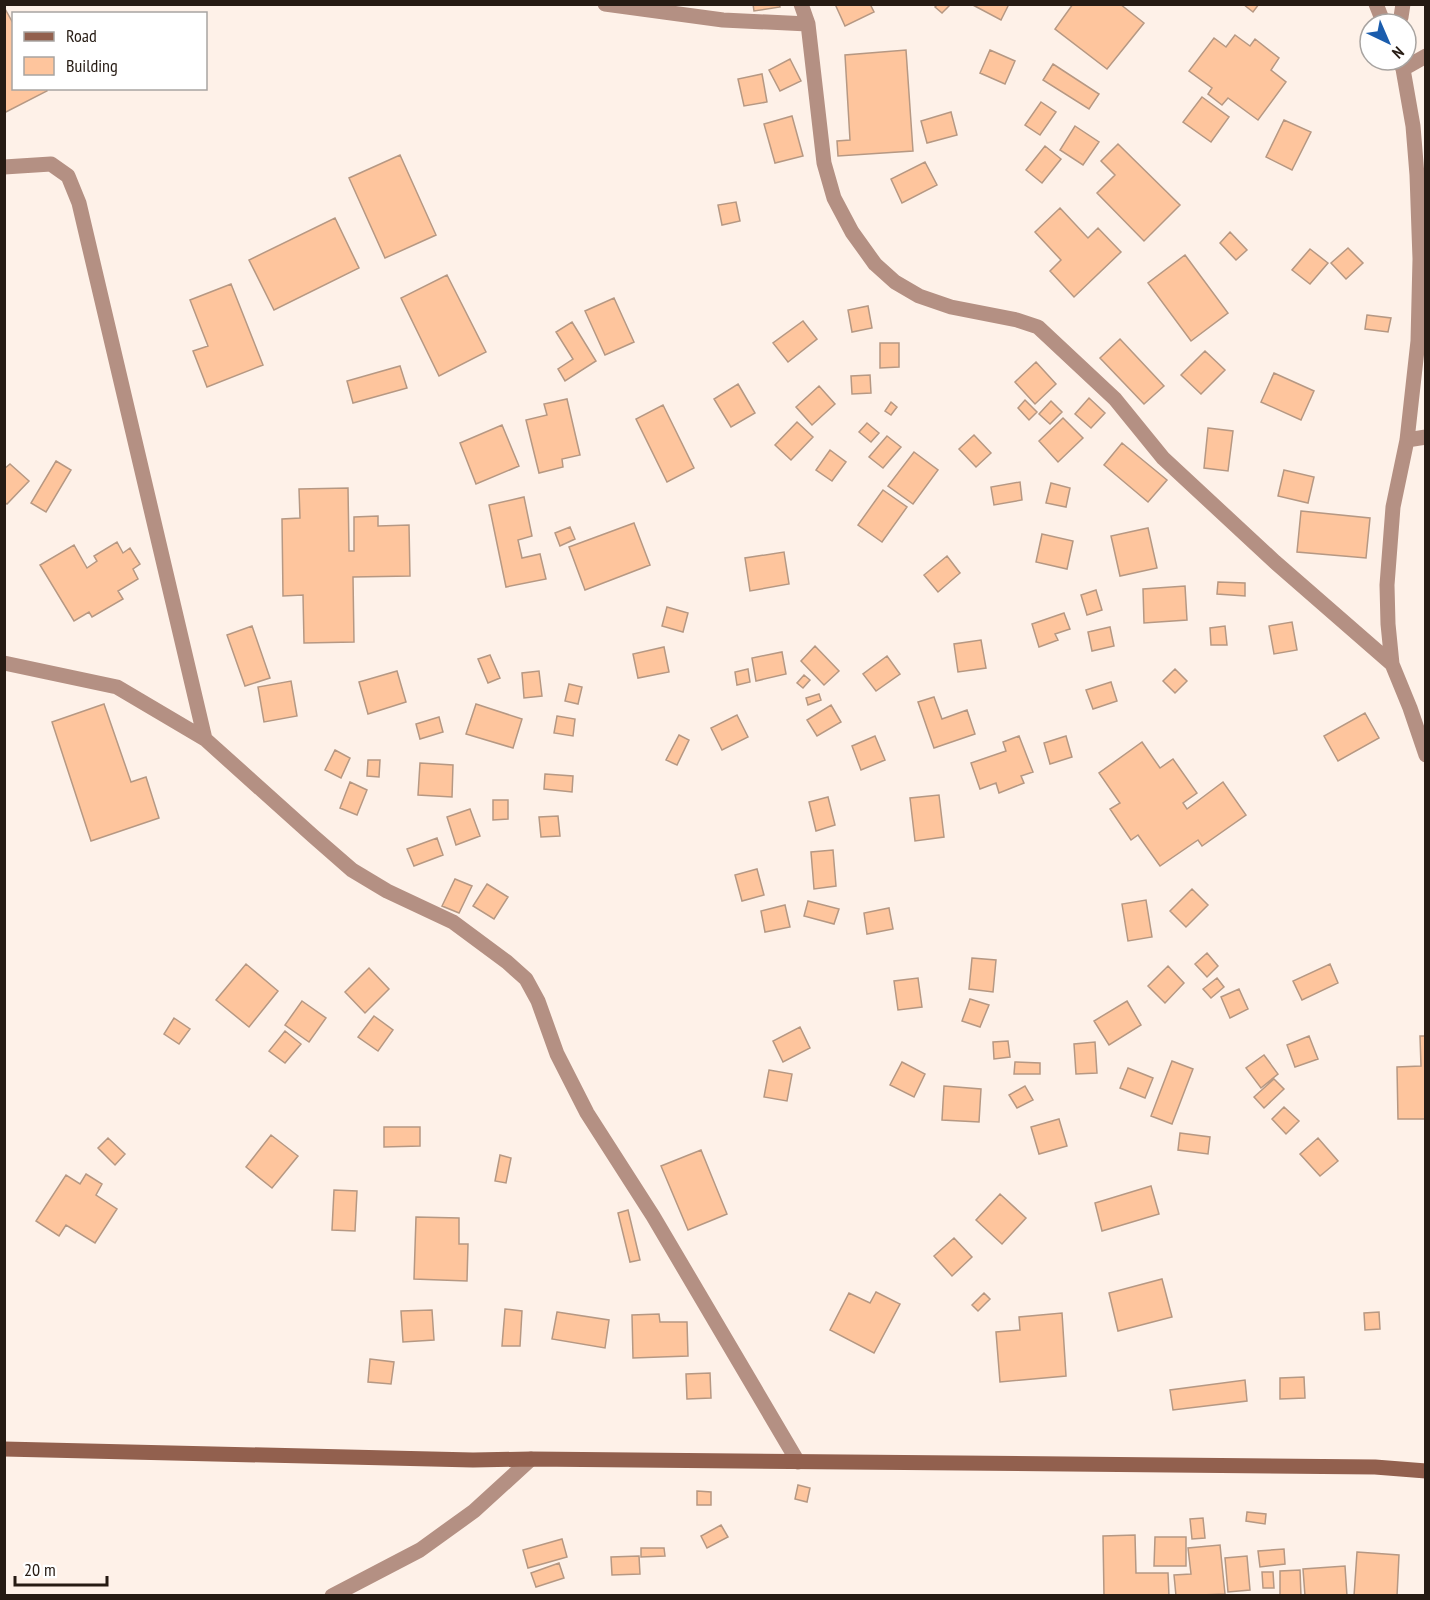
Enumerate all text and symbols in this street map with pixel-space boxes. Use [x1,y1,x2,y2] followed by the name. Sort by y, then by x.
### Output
[12,12,207,90] legend
[1358,12,1418,72] north arrow
[66,24,97,47] text: Road
[1388,43,1408,63] text: N
[66,54,118,77] text: Building
[15,1549,106,1587] scale bar
[24,1558,56,1581] text: 20 m

